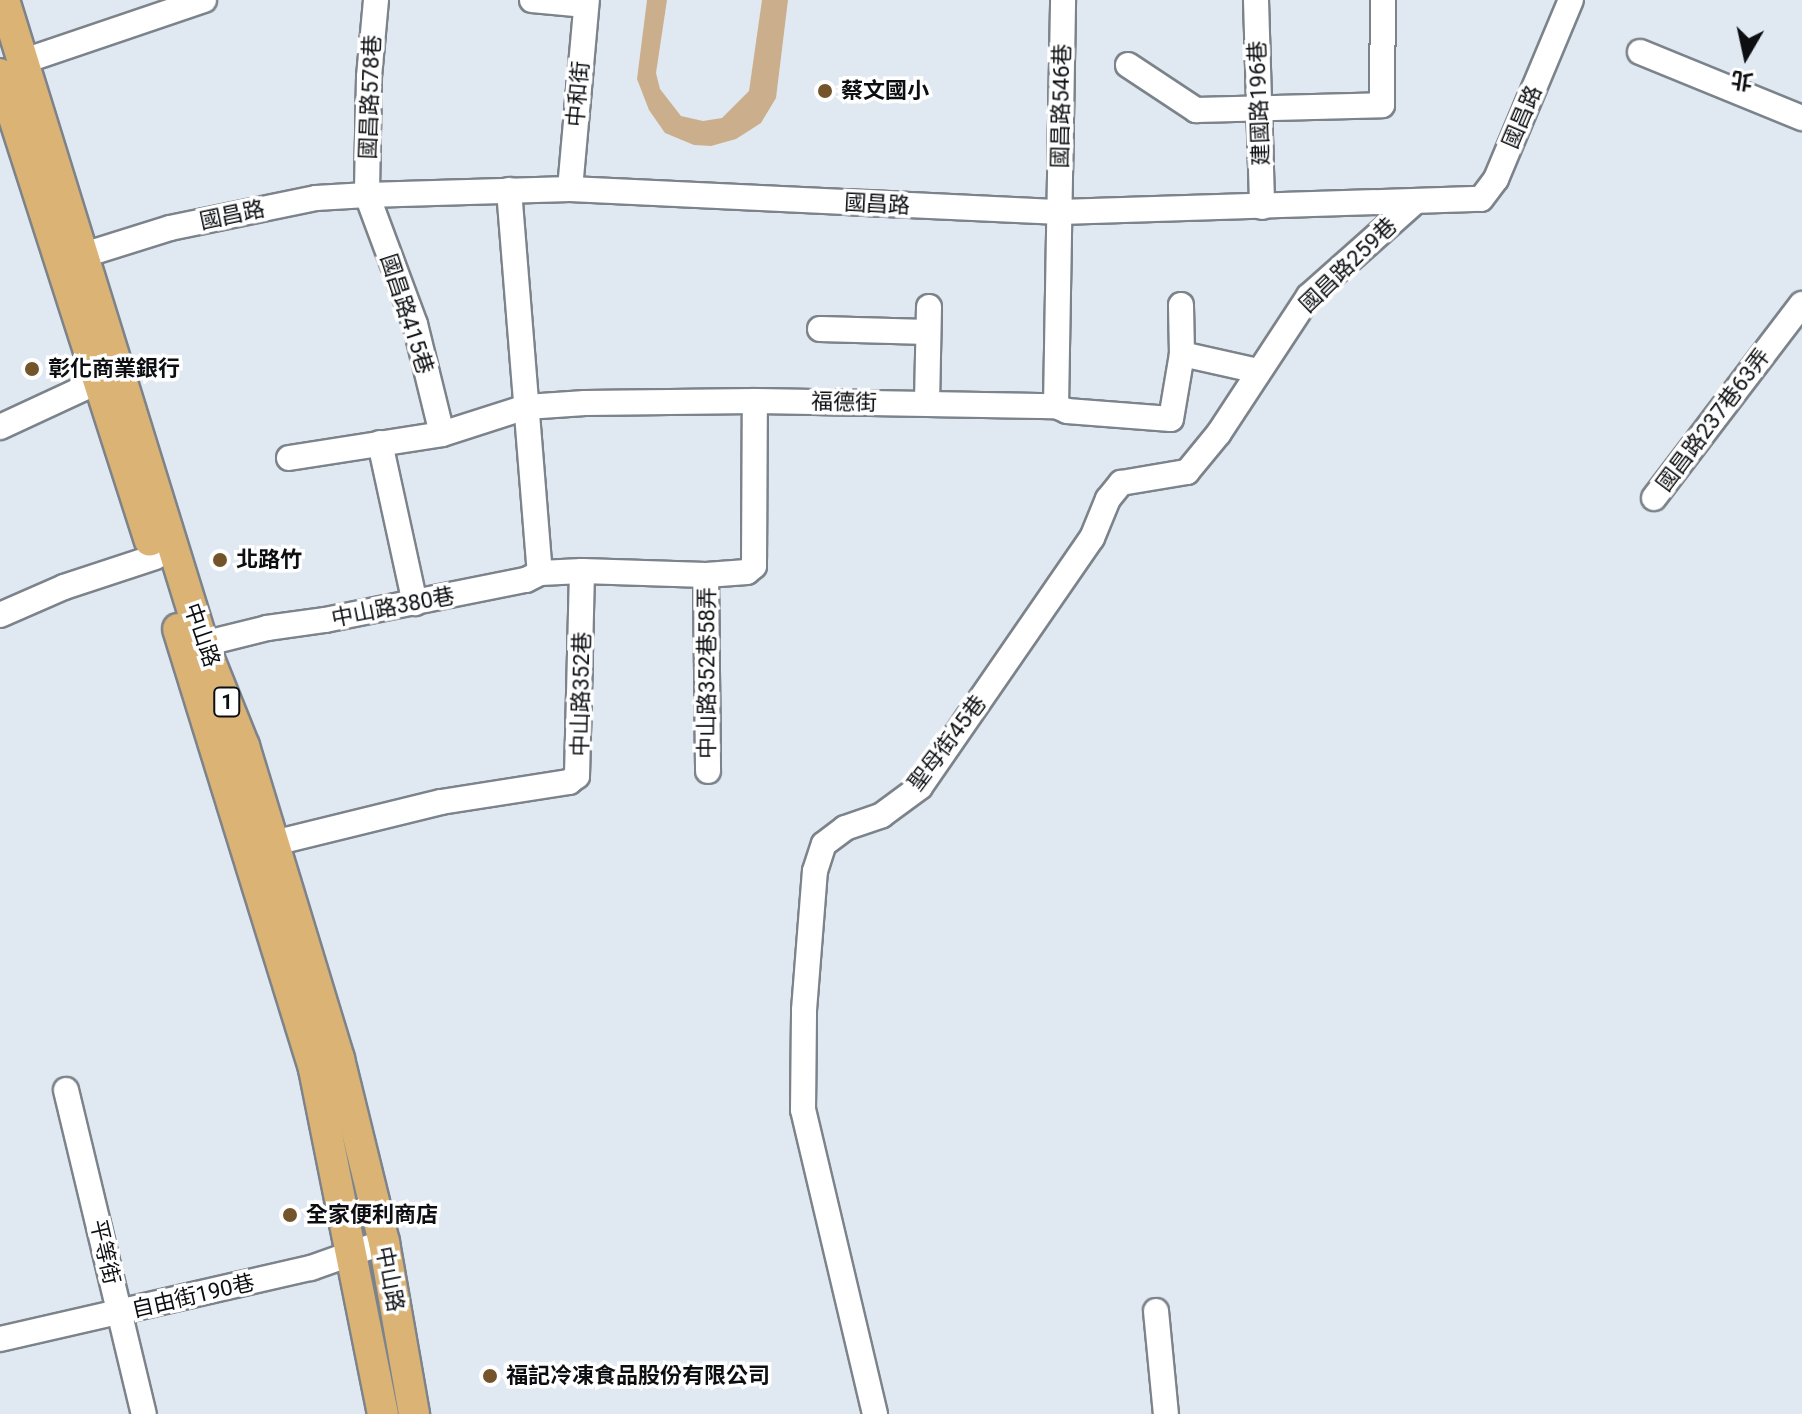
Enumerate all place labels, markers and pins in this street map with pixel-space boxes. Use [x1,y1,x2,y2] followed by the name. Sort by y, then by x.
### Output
[841,78,929,104] place label: 蔡文國小
[816,82,834,100] marker: 蔡文國小
[48,356,180,382] place label: 彰化商業銀行
[23,360,41,378] marker: 彰化商業銀行
[236,547,302,573] place label: 北路竹
[211,551,229,569] marker: 北路竹
[306,1202,438,1228] place label: 全家便利商店
[281,1206,299,1224] marker: 全家便利商店
[506,1363,770,1389] place label: 福記冷凍食品股份有限公司
[481,1367,499,1385] marker: 福記冷凍食品股份有限公司

